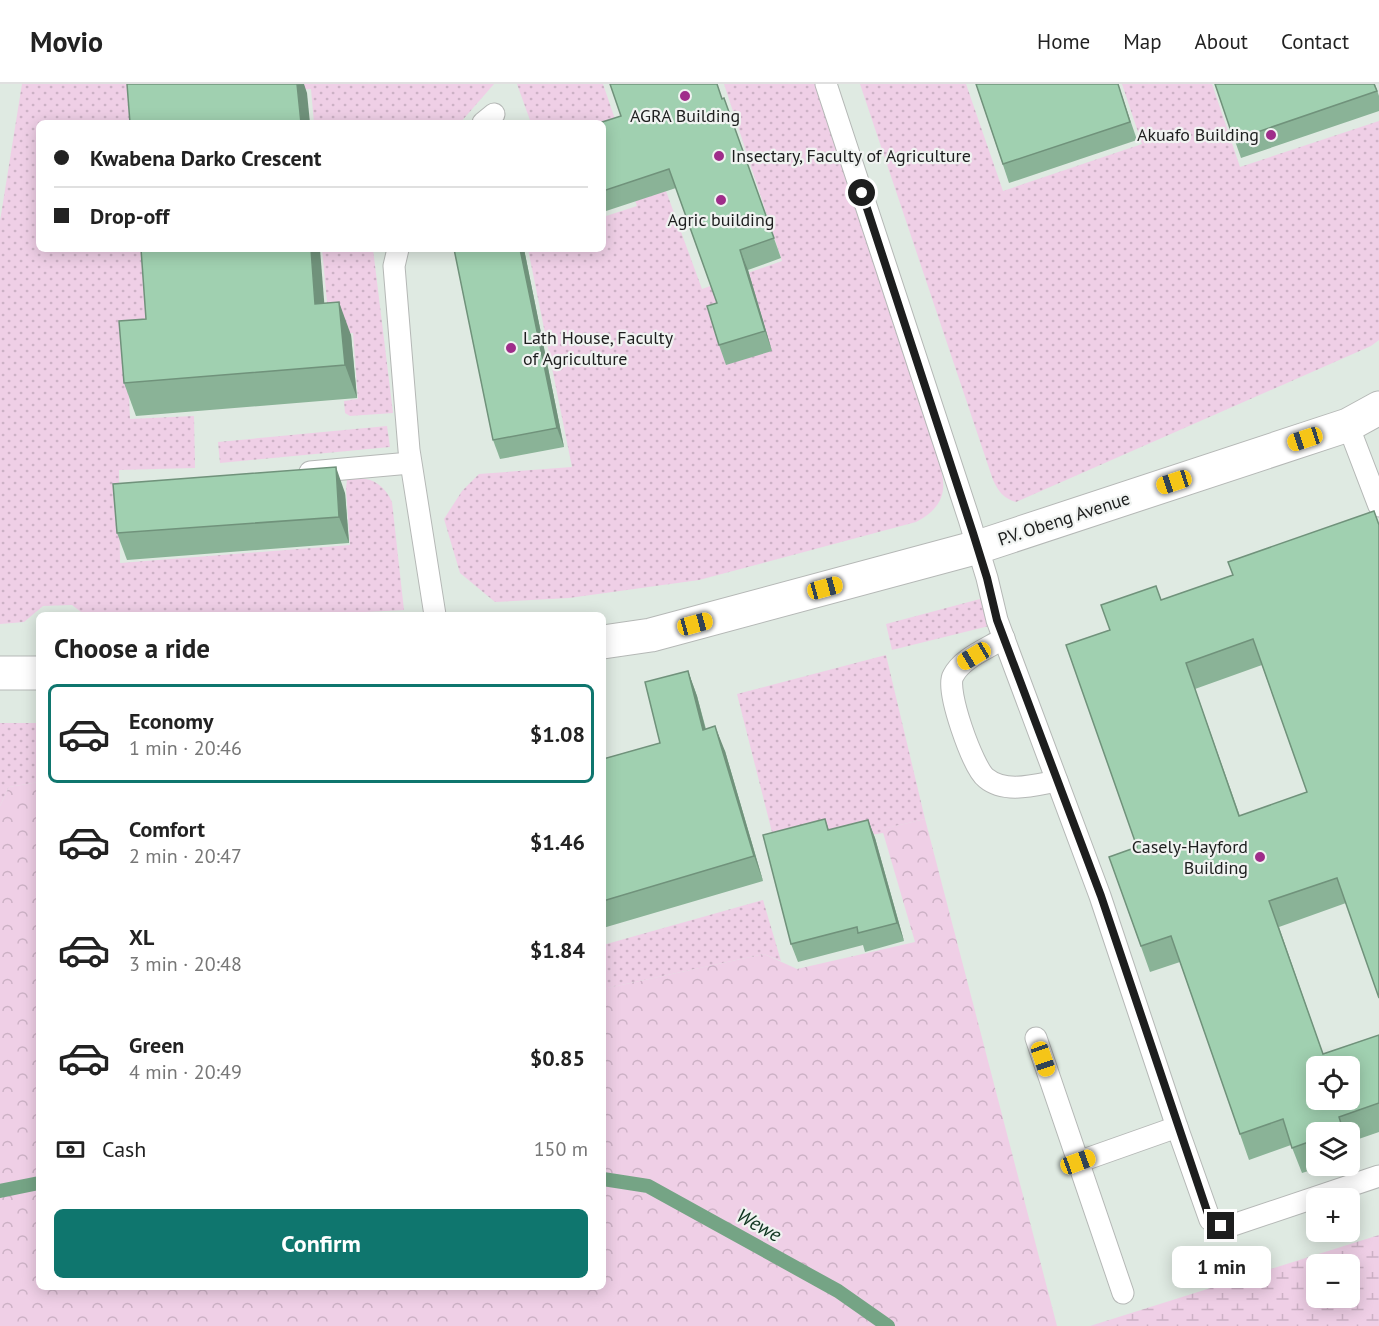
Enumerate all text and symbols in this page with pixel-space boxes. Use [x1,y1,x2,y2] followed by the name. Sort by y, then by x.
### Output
[30,23,103,60] text: Movio
[1037,28,1090,55] text: Home
[1123,28,1162,55] text: Map
[1195,28,1248,55] text: About
[1281,28,1349,55] text: Contact
[678,89,692,103] marker: AGRA Building
[630,104,740,127] place label: AGRA Building
[1137,123,1259,146] place label: Akuafo Building
[1264,128,1278,142] marker: Akuafo Building
[90,144,321,172] text: Kwabena Darko Crescent
[731,144,971,167] place label: Insectary, Faculty of Agriculture
[712,149,726,163] marker: Insectary, Faculty of Agriculture
[848,179,875,206] route start
[714,193,728,207] marker: Agric building
[90,202,169,230] text: Drop-off
[668,208,774,231] place label: Agric building
[523,326,674,370] place label: Lath House, Faculty of Agriculture
[504,341,518,355] marker: Lath House, Faculty of Agriculture
[1285,425,1325,453] car
[1154,468,1194,496] car
[995,486,1133,551] street label: P.V. Obeng Avenue
[805,575,845,601] car
[675,611,715,637] car
[54,631,210,665] text: Choose a ride
[954,639,994,673] car
[57,707,111,761] icon: car
[129,707,213,735] text: Economy
[530,720,585,748] text: $1.08
[129,735,242,761] text: 1 min · 20:46
[57,815,111,869] icon: car
[129,815,205,843] text: Comfort
[530,828,585,856] text: $1.46
[1132,835,1248,879] place label: Casely-Hayford Building
[129,843,242,869] text: 2 min · 20:47
[1253,850,1267,864] marker: Casely-Hayford Building
[57,923,111,977] icon: car
[129,923,154,951] text: XL
[530,936,585,964] text: $1.84
[129,951,242,977] text: 3 min · 20:48
[57,1031,111,1085] icon: car
[129,1031,184,1059] text: Green
[1029,1039,1057,1079] car
[530,1044,585,1072] text: $0.85
[1306,1056,1360,1308] map controls
[1306,1056,1360,1110] button: locate
[129,1059,242,1085] text: 4 min · 20:49
[1306,1122,1360,1176] button: layers
[54,1133,87,1166] icon: cash
[102,1135,146,1163] text: Cash
[534,1136,588,1162] text: 150 m
[1058,1147,1098,1177] car
[1306,1188,1360,1242] button: +
[732,1202,787,1248] water label: Wewe
[54,1209,588,1278] button: Confirm
[1207,1212,1234,1239] route end
[1172,1247,1270,1289] callout: 1 min
[1197,1254,1246,1280] text: 1 min
[1306,1254,1360,1308] button: −

